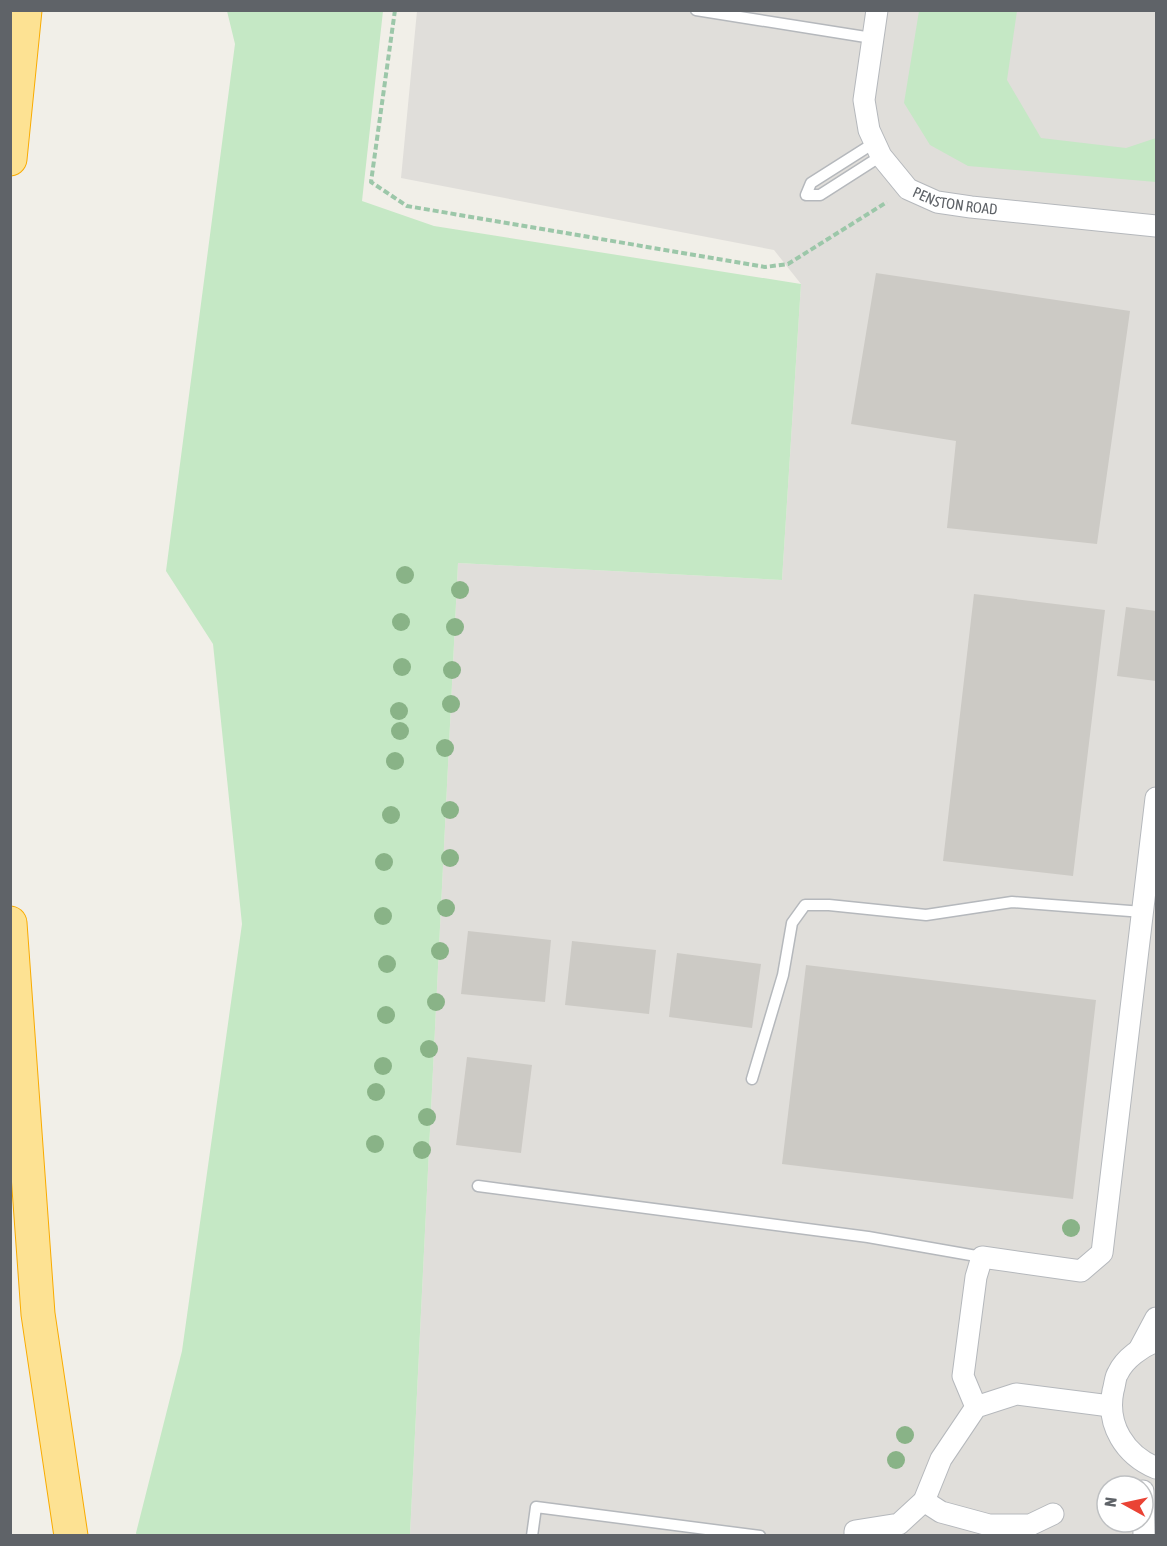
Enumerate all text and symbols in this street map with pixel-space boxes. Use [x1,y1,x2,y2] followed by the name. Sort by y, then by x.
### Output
[910,183,998,218] street label: PENSTON ROAD
[1095,1474,1155,1534] north arrow
[1101,1496,1120,1508] text: N

